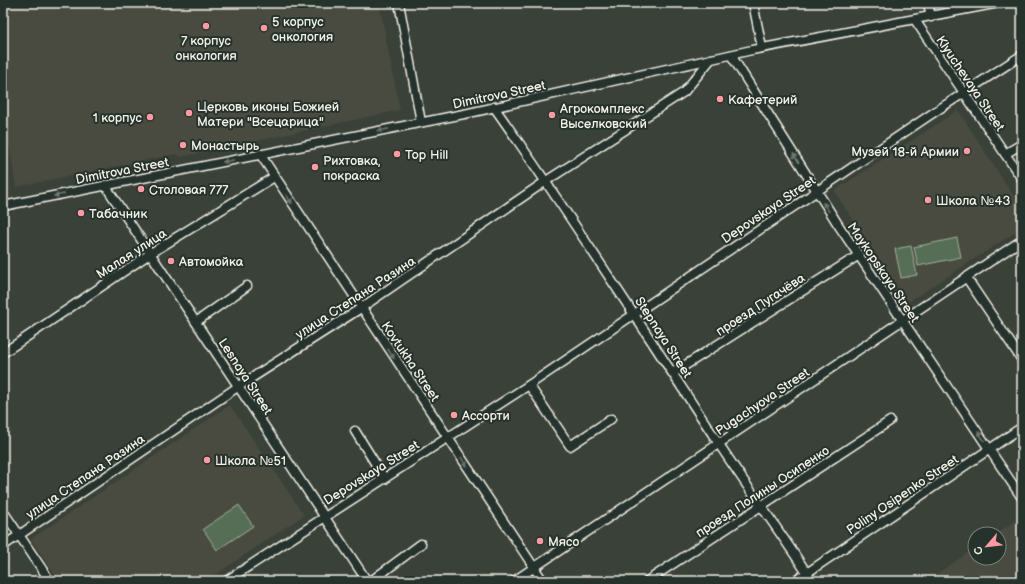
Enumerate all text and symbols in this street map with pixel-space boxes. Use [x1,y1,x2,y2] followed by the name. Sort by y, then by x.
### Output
[272,14,333,45] place label: 5 корпус онкология
[201,21,211,31] marker: 7 корпус онкология
[259,23,269,33] marker: 5 корпус онкология
[175,33,237,64] place label: 7 корпус онкология
[932,33,1008,134] street label: Klyuchevaya Street
[451,77,547,113] street label: Dimitrova Street
[728,92,798,108] place label: Кафетерий
[715,94,725,104] marker: Кафетерий
[197,99,339,130] place label: Церковь иконы Божией Матери "Всецарица"
[559,101,647,132] place label: Агрокомплекс Выселковский
[184,108,194,118] marker: Церковь иконы Божией Матери "Всецарица"
[93,110,143,126] place label: 1 корпус
[547,110,557,120] marker: Агрокомплекс Выселковский
[145,112,155,122] marker: 1 корпус
[377,127,389,133] one-way arrow
[191,138,260,154] place label: Монастырь
[178,140,188,150] marker: Монастырь
[851,144,959,160] place label: Музей 18-й Армии
[962,146,972,156] marker: Музей 18-й Армии
[405,147,448,163] place label: Top Hill
[392,149,402,159] marker: Top Hill
[792,152,799,164] one-way arrow
[323,153,380,184] place label: Рихтовка, покраска
[74,154,170,188] street label: Dimitrova Street
[222,158,234,164] one-way arrow
[310,162,320,172] marker: Рихтовка, покраска
[719,172,819,247] street label: Depovskaya Street
[149,182,229,198] place label: Столовая 777
[136,184,146,194] marker: Столовая 777
[53,192,65,198] one-way arrow
[936,193,1010,209] place label: Школа №43
[285,194,293,204] one-way arrow
[923,195,933,205] marker: Школа №43
[823,201,830,213] one-way arrow
[89,206,147,222] place label: Табачник
[76,208,86,218] marker: Табачник
[844,219,923,326] street label: Maykopskaya Street
[94,225,170,282] street label: Малая улица
[293,253,419,343] street label: улица Степана Разина
[178,254,244,270] place label: Автомойка
[166,256,176,266] marker: Автомойка
[713,270,808,340] street label: проезд Пугачёва
[631,294,695,381] street label: Stepnaya Street
[378,319,443,405] street label: Kovtukha Street
[215,335,276,418] street label: Lesnaya Street
[388,348,395,360] one-way arrow
[713,365,812,439] street label: Pugachyova Street
[461,408,510,424] place label: Ассорти
[449,410,459,420] marker: Ассорти
[977,430,985,441] one-way arrow
[23,431,148,523] street label: улица Степана Разина
[321,437,422,509] street label: Depovskaya Street
[693,442,833,541] street label: проезд Полины Осипенко
[844,451,961,538] street label: Poliny Osipenko Street
[215,453,286,469] place label: Школа №51
[202,455,212,465] marker: Школа №51
[460,456,468,467] one-way arrow
[967,526,1007,566] north arrow
[548,534,579,550] place label: Мясо
[535,536,545,546] marker: Мясо
[971,544,986,557] text: С

